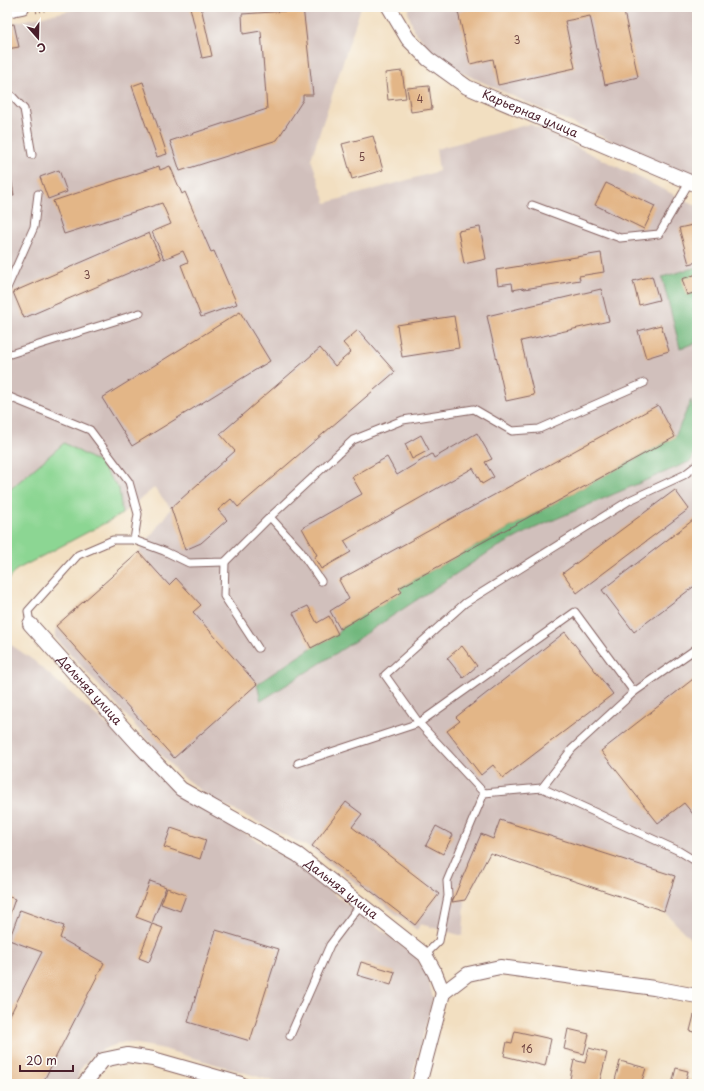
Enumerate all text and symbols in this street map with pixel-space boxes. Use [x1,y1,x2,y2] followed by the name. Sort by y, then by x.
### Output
[18,18,58,58] north arrow
[514,32,520,47] house number: 3
[35,38,48,57] text: С
[480,84,582,142] street label: Карьерная улица
[417,91,424,106] house number: 4
[359,149,365,164] house number: 5
[84,267,90,282] house number: 3
[53,650,127,729] street label: Дальняя улица
[301,853,383,923] street label: Дальняя улица
[521,1041,533,1056] house number: 16
[20,1047,73,1073] scale bar
[26,1051,57,1069] text: 20 m

